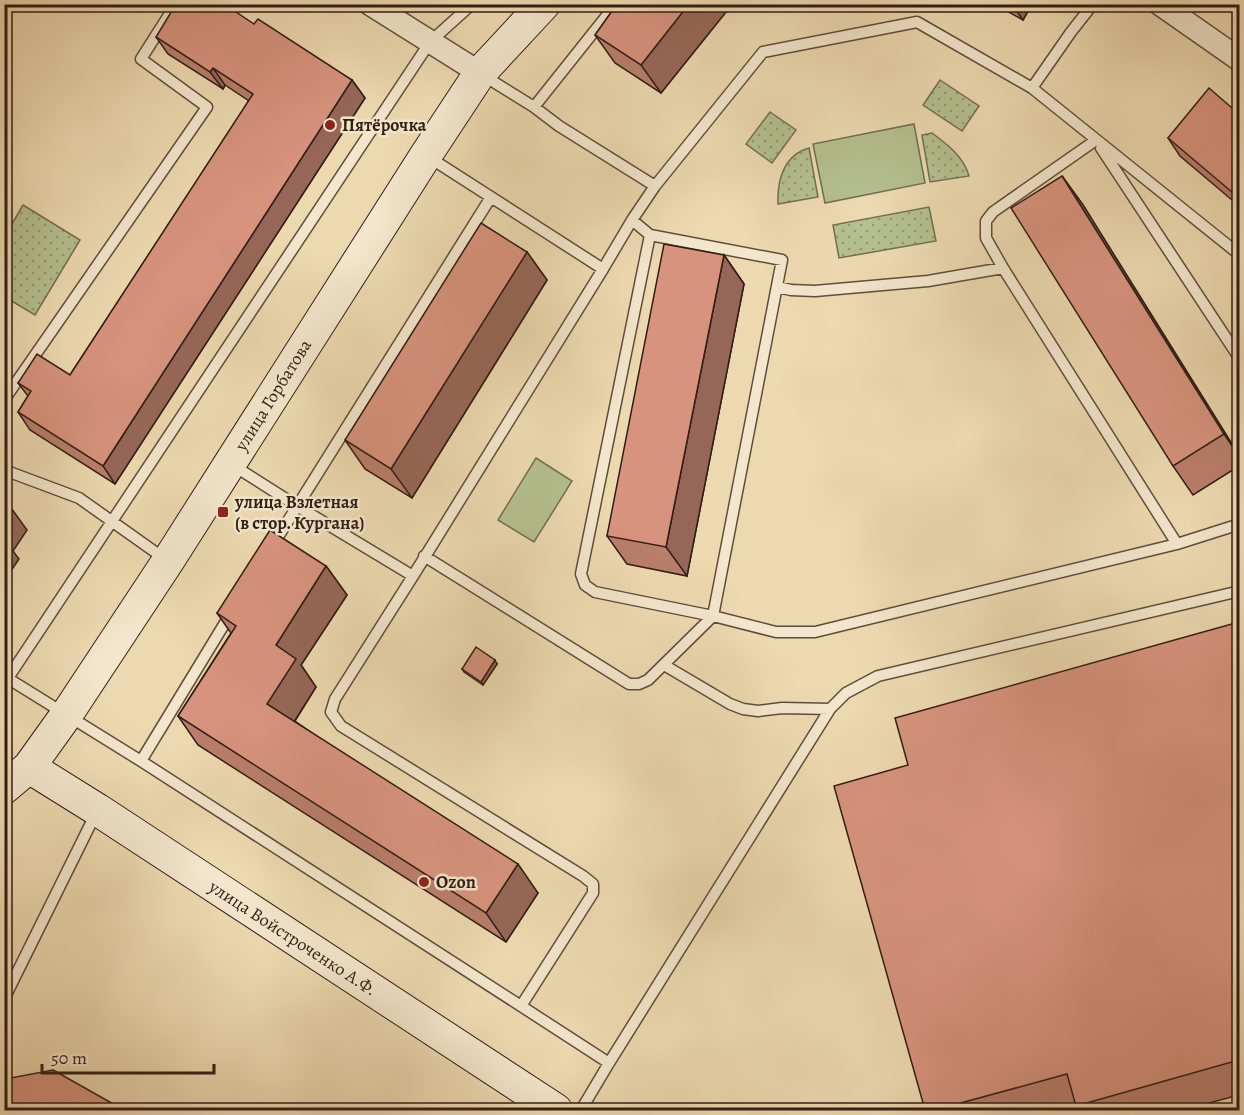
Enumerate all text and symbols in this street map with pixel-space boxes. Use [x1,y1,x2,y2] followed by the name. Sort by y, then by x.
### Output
[342,113,427,137] place label: Пятёрочка
[323,118,337,132] marker: Пятёрочка
[229,334,317,456] street label: улица Горбатова
[234,490,365,535] place label: улица Взлетная (в стор. Кургана)
[216,505,230,519] marker: улица Взлетная (в стор. Кургана)
[436,870,476,894] place label: Ozon
[204,874,382,1001] street label: улица Войстроченко А.Ф.
[417,875,431,889] marker: Ozon
[42,1037,214,1075] scale bar
[51,1046,87,1070] text: 50 m

